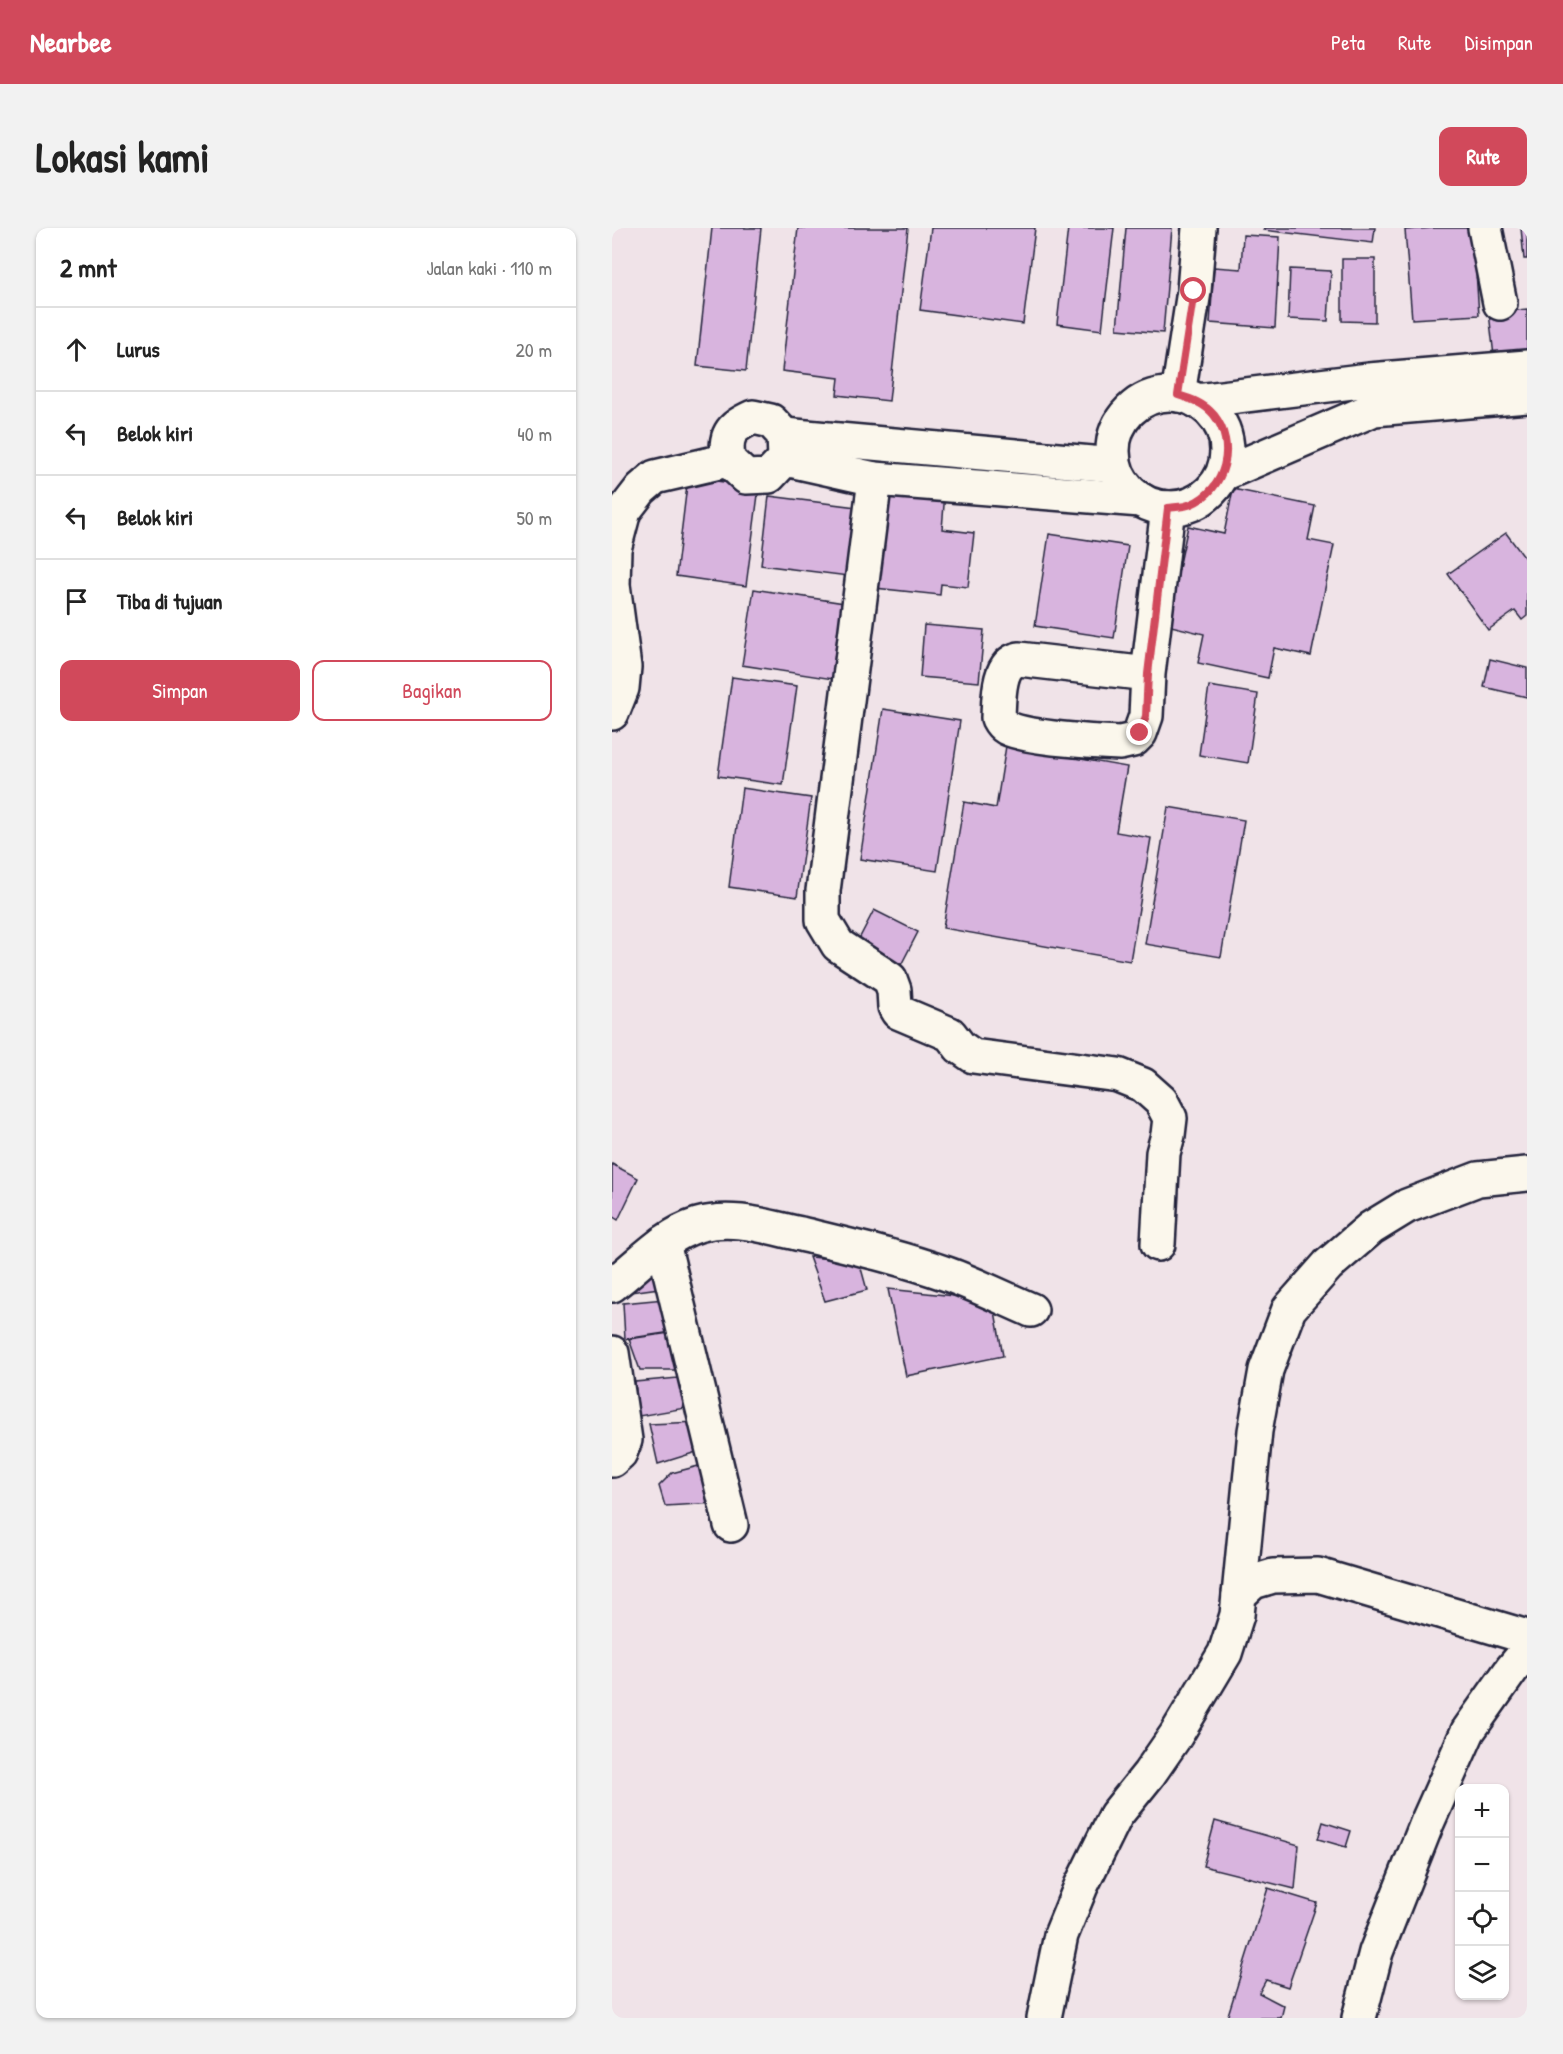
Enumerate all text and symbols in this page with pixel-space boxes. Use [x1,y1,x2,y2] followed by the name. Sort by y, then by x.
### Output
[30,23,112,61] text: Nearbee
[1331,28,1365,57] text: Peta
[1398,28,1432,57] text: Rute
[1465,28,1533,57] text: Disimpan
[1439,127,1527,186] button: Rute
[36,128,210,185] text: Lokasi kami
[60,250,117,285] text: 2 mnt
[426,254,552,281] text: Jalan kaki · 110 m
[1180,277,1206,303] route start
[60,333,93,366] icon: ahead
[117,334,160,364] text: Lurus
[515,336,552,363] text: 20 m
[60,417,93,450] icon: left
[117,418,193,448] text: Belok kiri
[517,420,552,447] text: 40 m
[60,501,93,534] icon: left
[117,502,193,532] text: Belok kiri
[516,504,552,531] text: 50 m
[60,585,93,618] icon: arrive
[117,586,222,616] text: Tiba di tujuan
[60,660,300,721] button: Simpan
[312,660,552,721] button: Bagikan
[1126,719,1152,745] route end
[1455,1784,1509,2000] map controls
[1455,1784,1509,1838] button: +
[1455,1838,1509,1892] button: −
[1455,1892,1509,1946] button: locate
[1455,1946,1509,2000] button: layers

